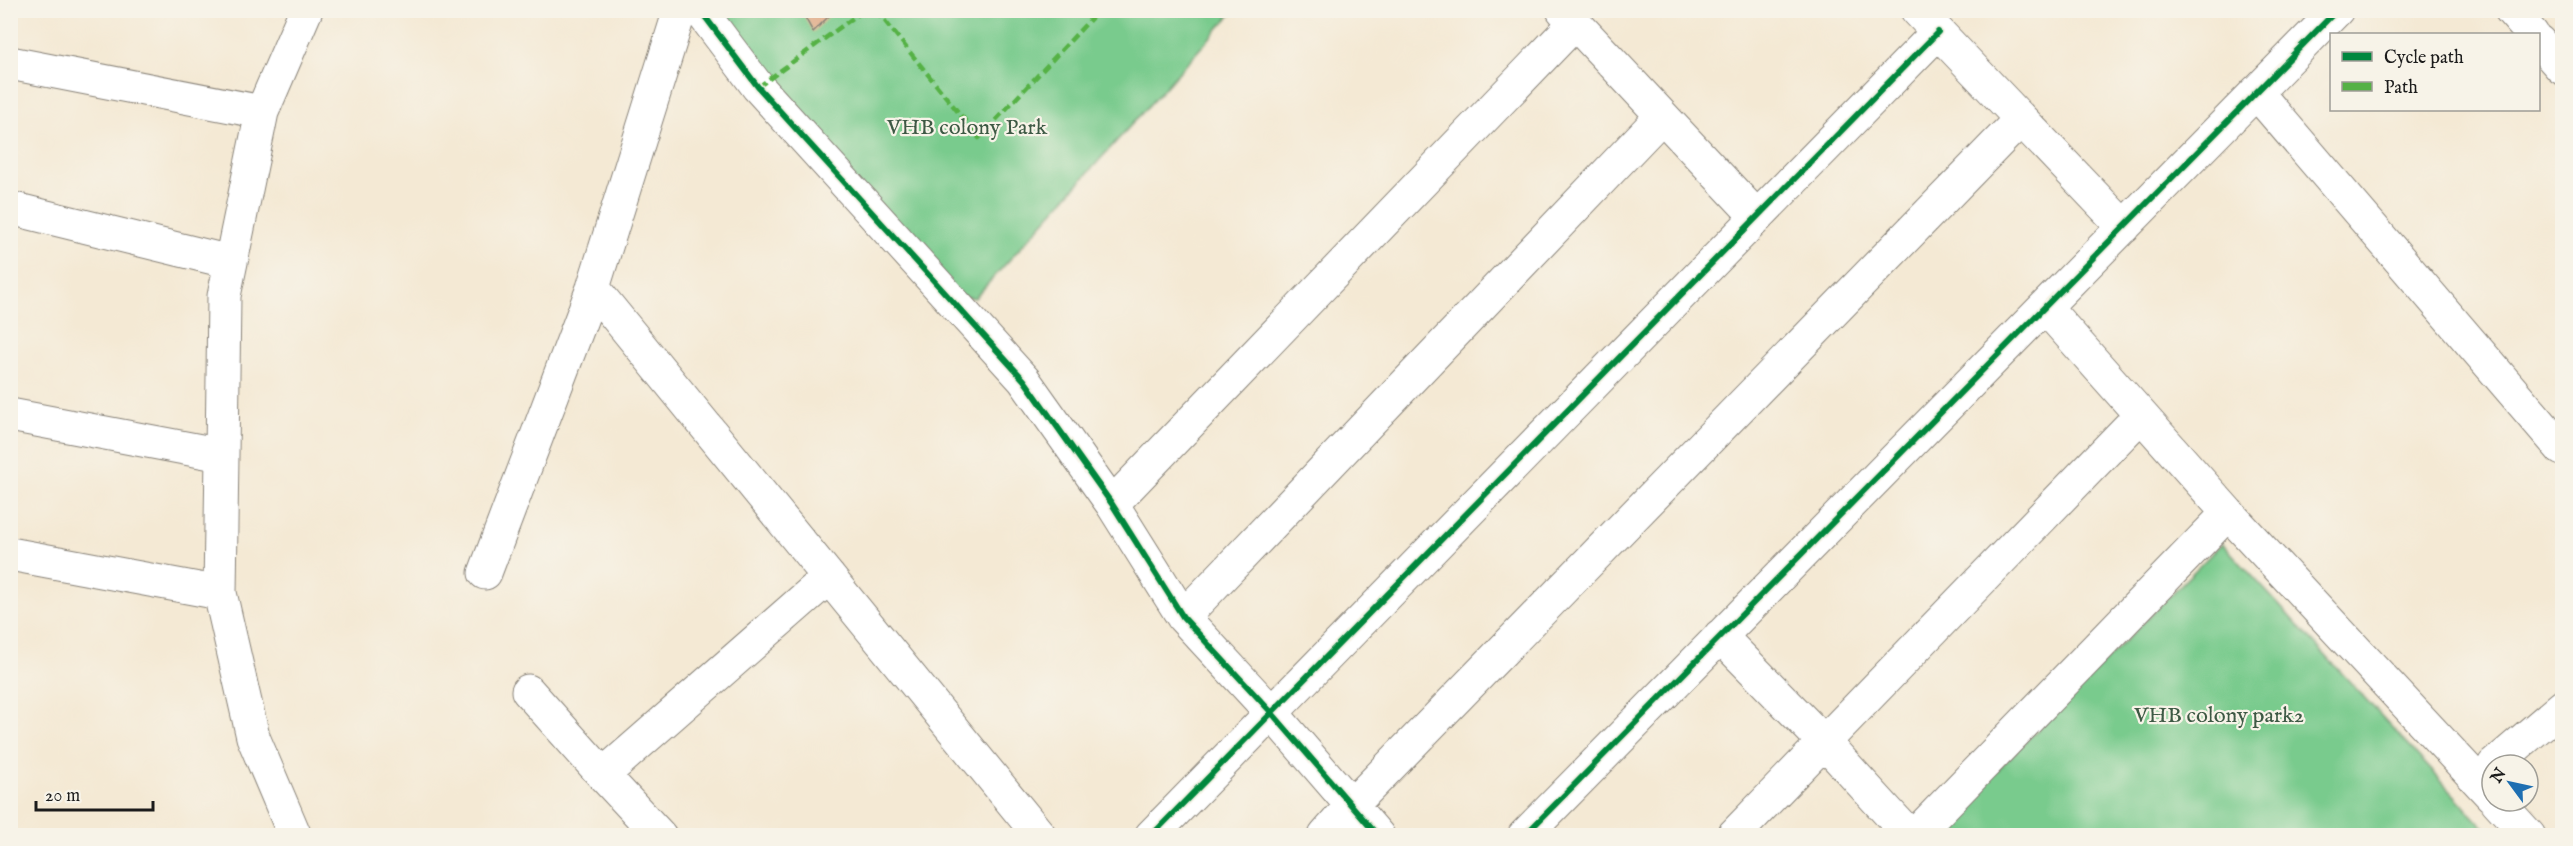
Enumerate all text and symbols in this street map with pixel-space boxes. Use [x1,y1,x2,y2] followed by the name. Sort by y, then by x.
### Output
[2330,33,2540,111] legend
[2384,47,2464,70] text: Cycle path
[2384,77,2418,100] text: Path
[886,114,1048,142] park label: VHB colony Park
[2133,702,2304,730] park label: VHB colony park2
[2480,753,2540,813] north arrow
[2486,765,2511,788] text: N
[36,774,153,812] scale bar
[45,785,80,808] text: 20 m

